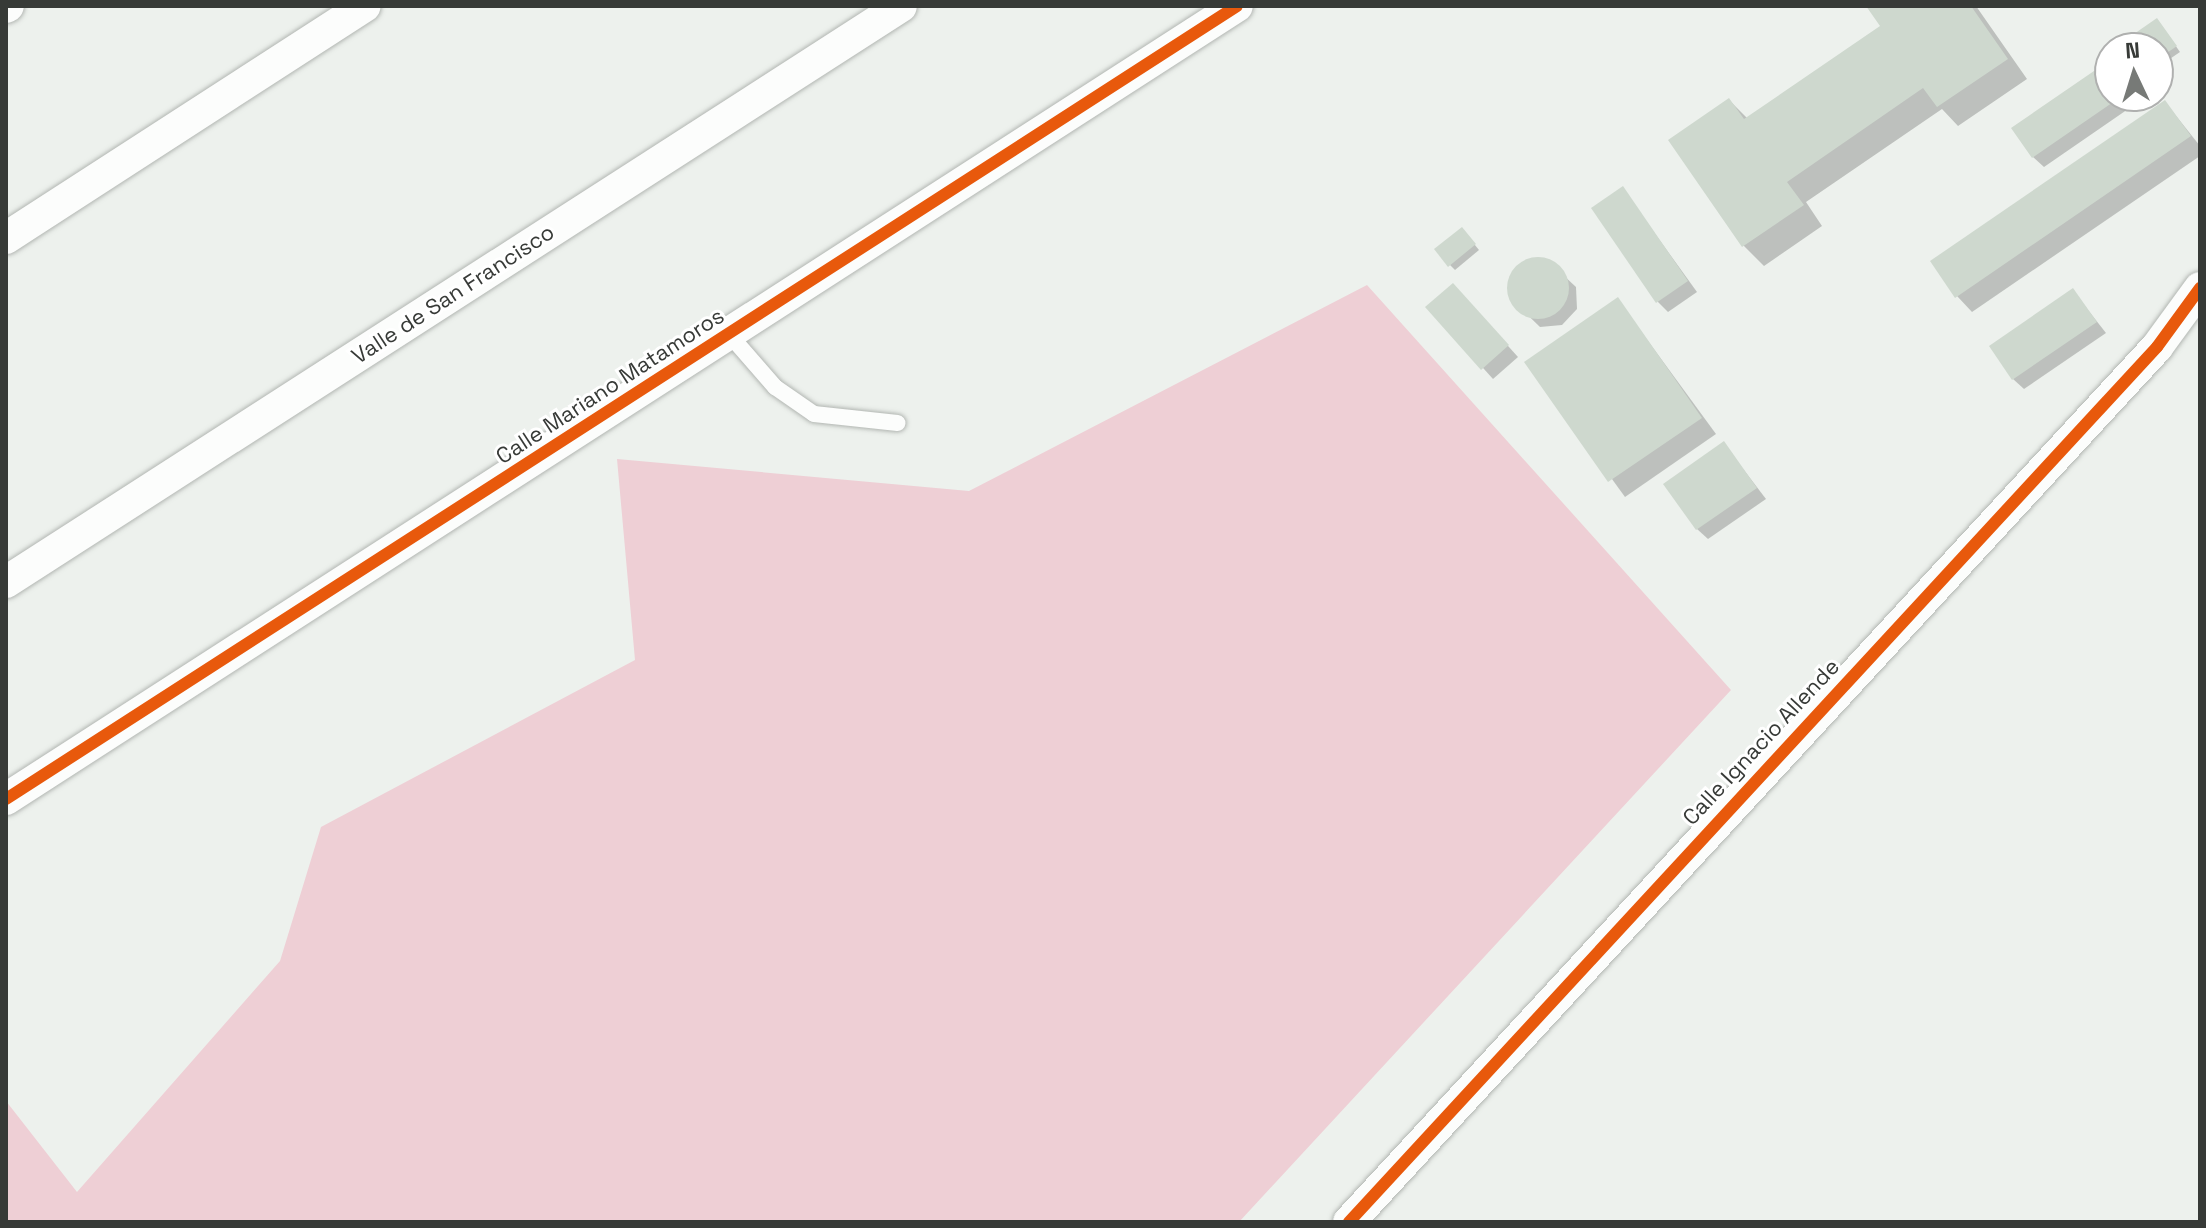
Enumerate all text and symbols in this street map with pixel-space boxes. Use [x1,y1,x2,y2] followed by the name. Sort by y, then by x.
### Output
[2094,32,2174,112] north arrow
[2124,36,2141,65] text: N
[347,219,559,369] street label: Valle de San Francisco
[491,302,729,470] street label: Calle Mariano Matamoros
[1677,653,1845,831] street label: Calle Ignacio Allende

